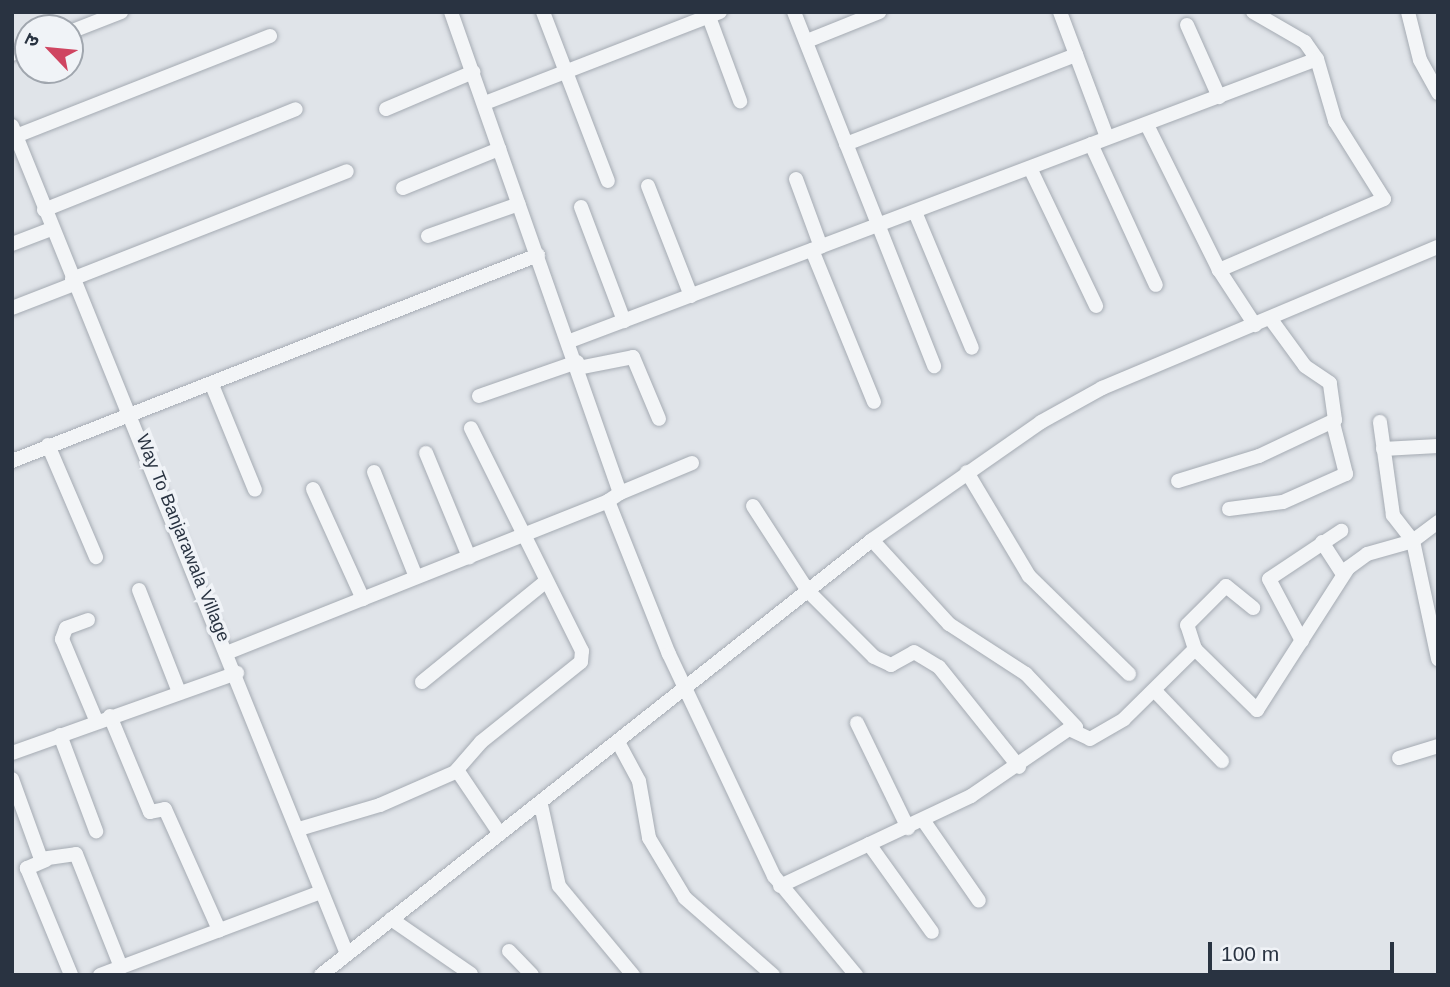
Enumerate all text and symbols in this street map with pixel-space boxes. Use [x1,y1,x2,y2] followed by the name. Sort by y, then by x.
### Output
[14,14,84,84] north arrow
[20,31,43,50] text: उ
[131,431,235,645] street label: Way To Banjarawala Village
[1212,928,1398,972] scale bar
[1221,942,1279,965] text: 100 m

